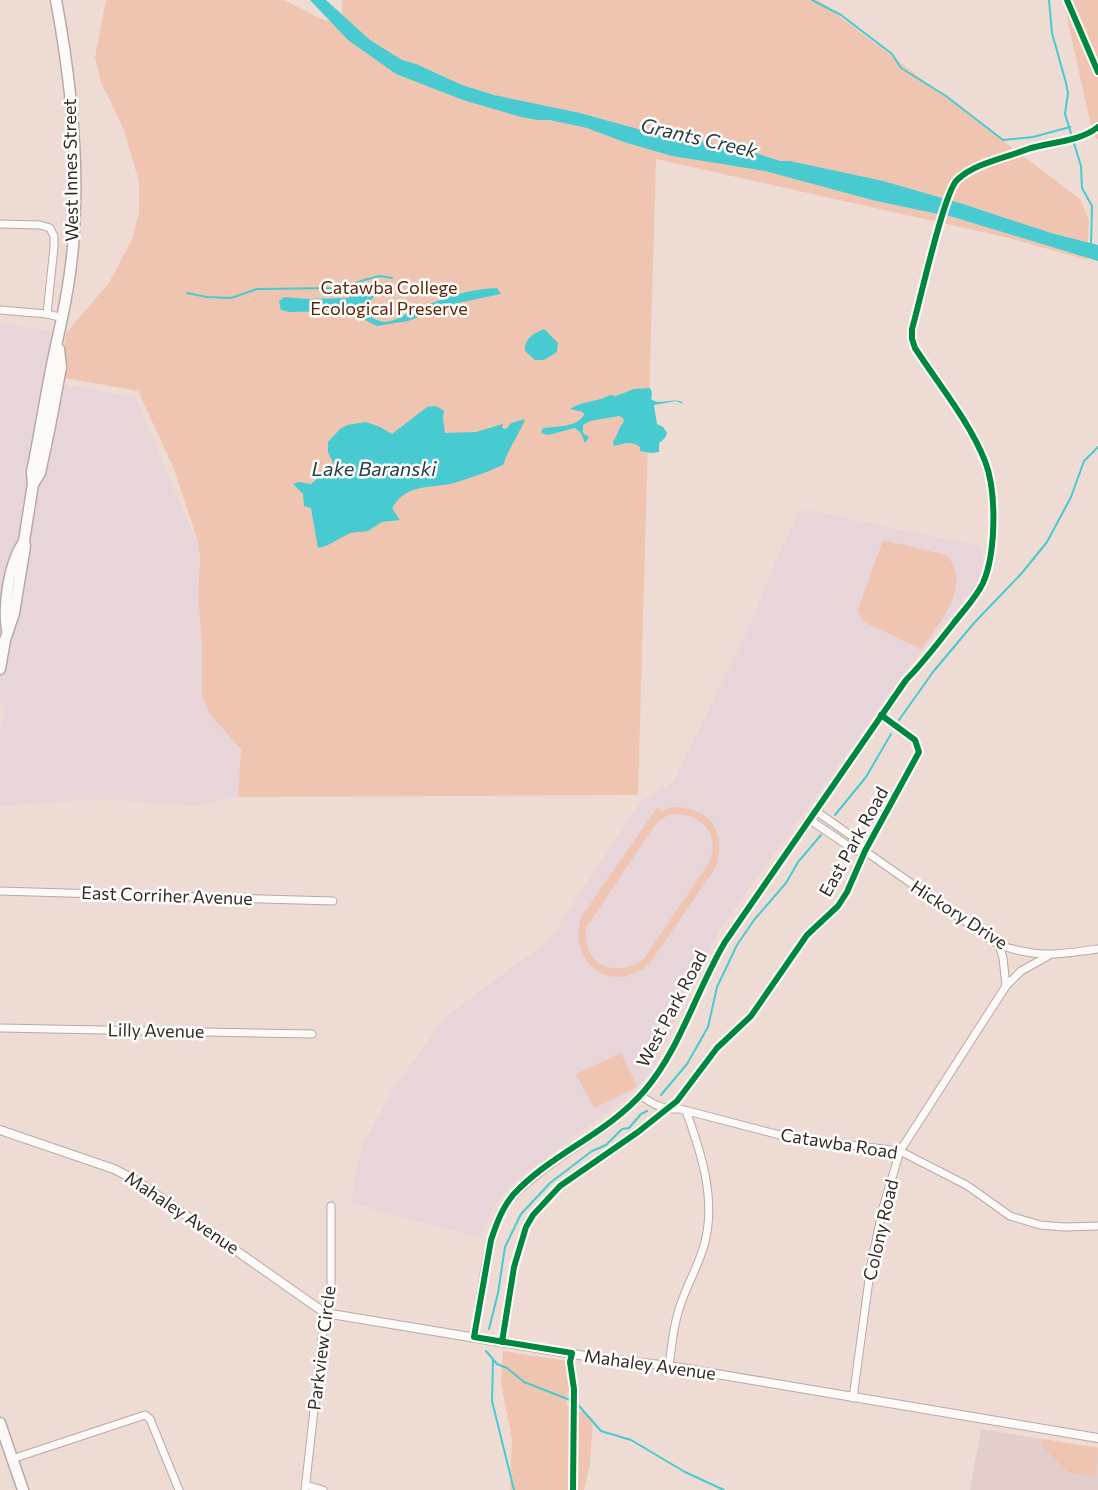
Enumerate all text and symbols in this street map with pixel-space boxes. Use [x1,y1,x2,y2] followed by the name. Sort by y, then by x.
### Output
[58,98,82,242] street label: West Innes Street
[639,112,761,162] water label: Grants Creek
[310,276,468,319] park label: Catawba College Ecological Preserve
[312,456,437,480] water label: Lake Baranski
[814,783,892,900] street label: East Park Road
[907,875,1012,953] street label: Hickory Drive
[81,881,253,909] street label: East Corriher Avenue
[631,947,711,1071] street label: West Park Road
[107,1018,205,1042] street label: Lilly Avenue
[779,1123,899,1163] street label: Catawba Road
[121,1166,244,1258] street label: Mahaley Avenue
[858,1177,902,1283] street label: Colony Road
[302,1284,340,1411] street label: Parkview Circle
[583,1344,717,1384] street label: Mahaley Avenue

